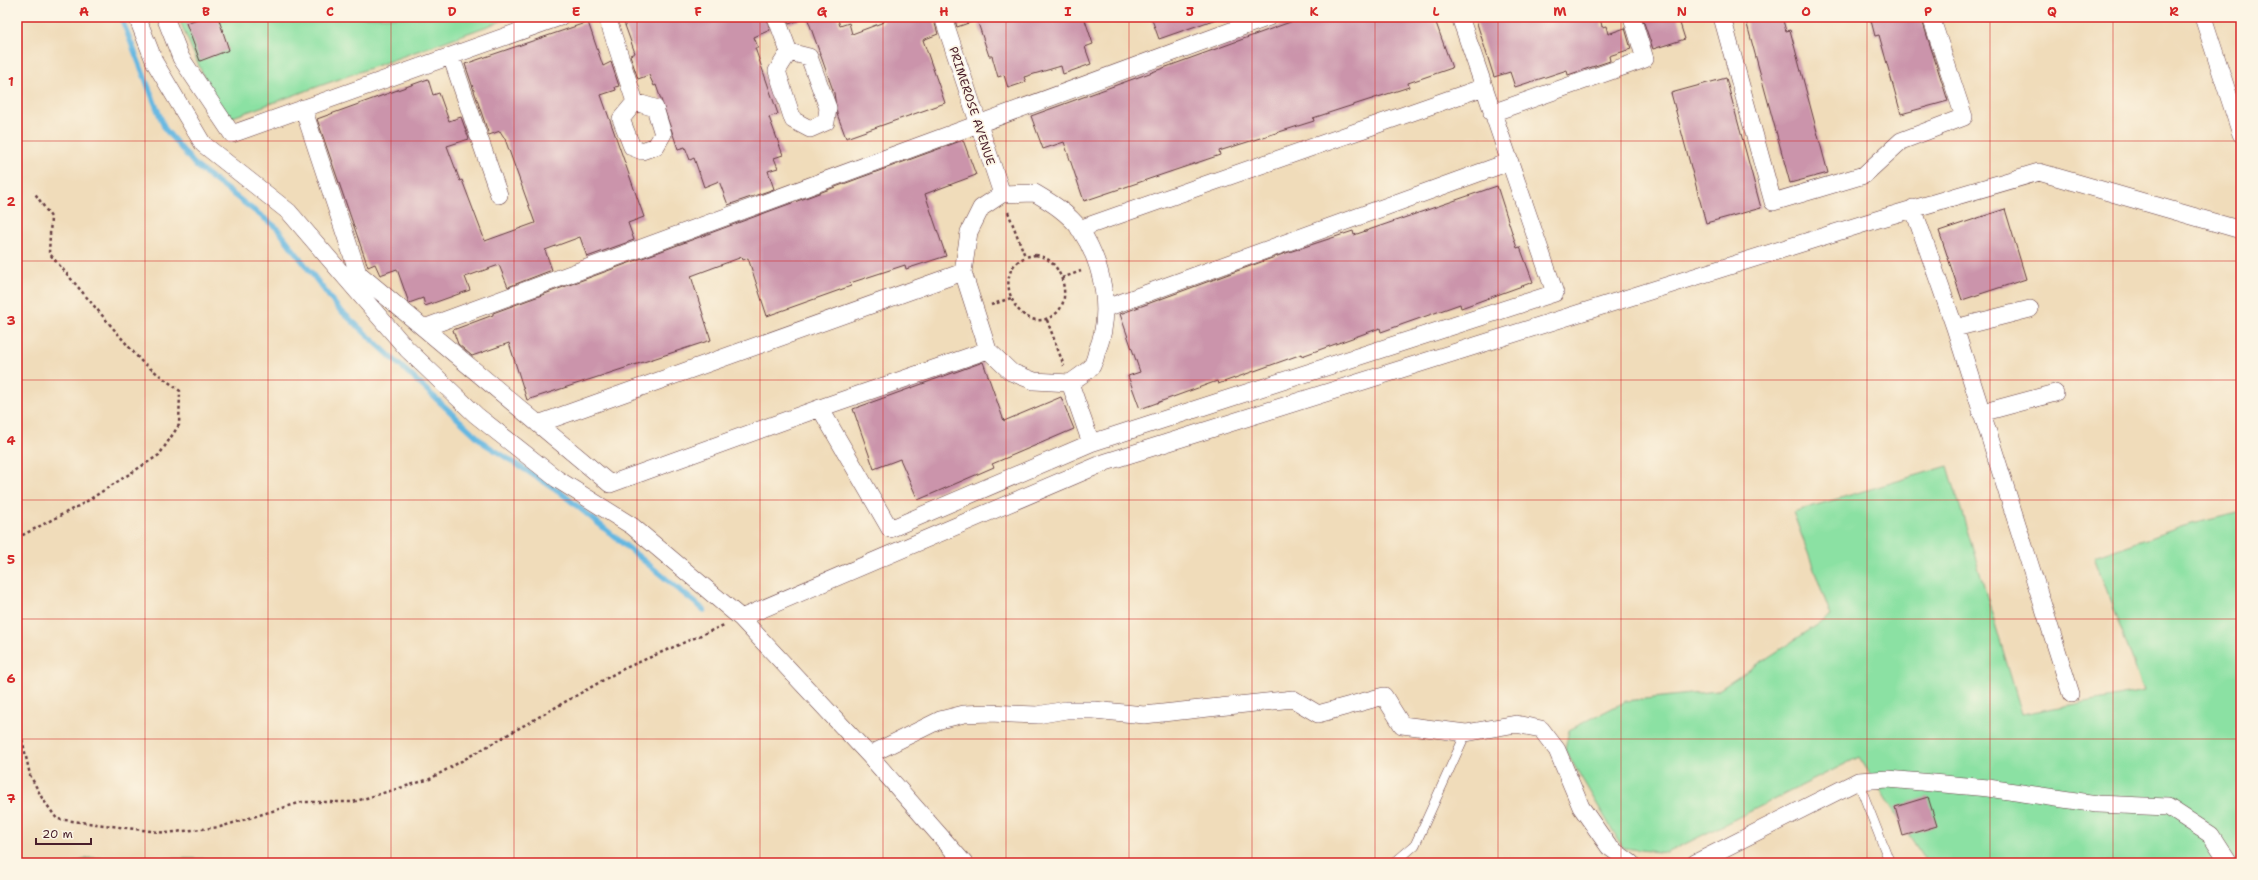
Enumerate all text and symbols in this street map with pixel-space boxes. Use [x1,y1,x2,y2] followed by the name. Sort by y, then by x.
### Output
[79,3,89,20] text: A
[202,3,210,20] text: B
[326,3,334,20] text: C
[447,3,457,20] text: D
[572,3,581,20] text: E
[694,3,702,20] text: F
[817,3,828,20] text: G
[939,3,949,20] text: H
[1064,3,1072,20] text: I
[1186,3,1194,20] text: J
[1310,3,1319,20] text: K
[1432,3,1440,20] text: L
[1553,3,1567,20] text: M
[1677,3,1687,20] text: N
[1801,3,1811,20] text: O
[1924,3,1932,20] text: P
[2047,3,2057,20] text: Q
[2169,3,2179,20] text: R
[945,44,999,168] street label: PRIMEROSE AVENUE
[8,73,14,90] text: 1
[6,193,16,210] text: 2
[6,312,16,329] text: 3
[6,432,16,449] text: 4
[7,551,15,568] text: 5
[6,670,16,687] text: 6
[6,790,16,807] text: 7
[36,820,91,846] scale bar
[42,826,73,842] text: 20 m

